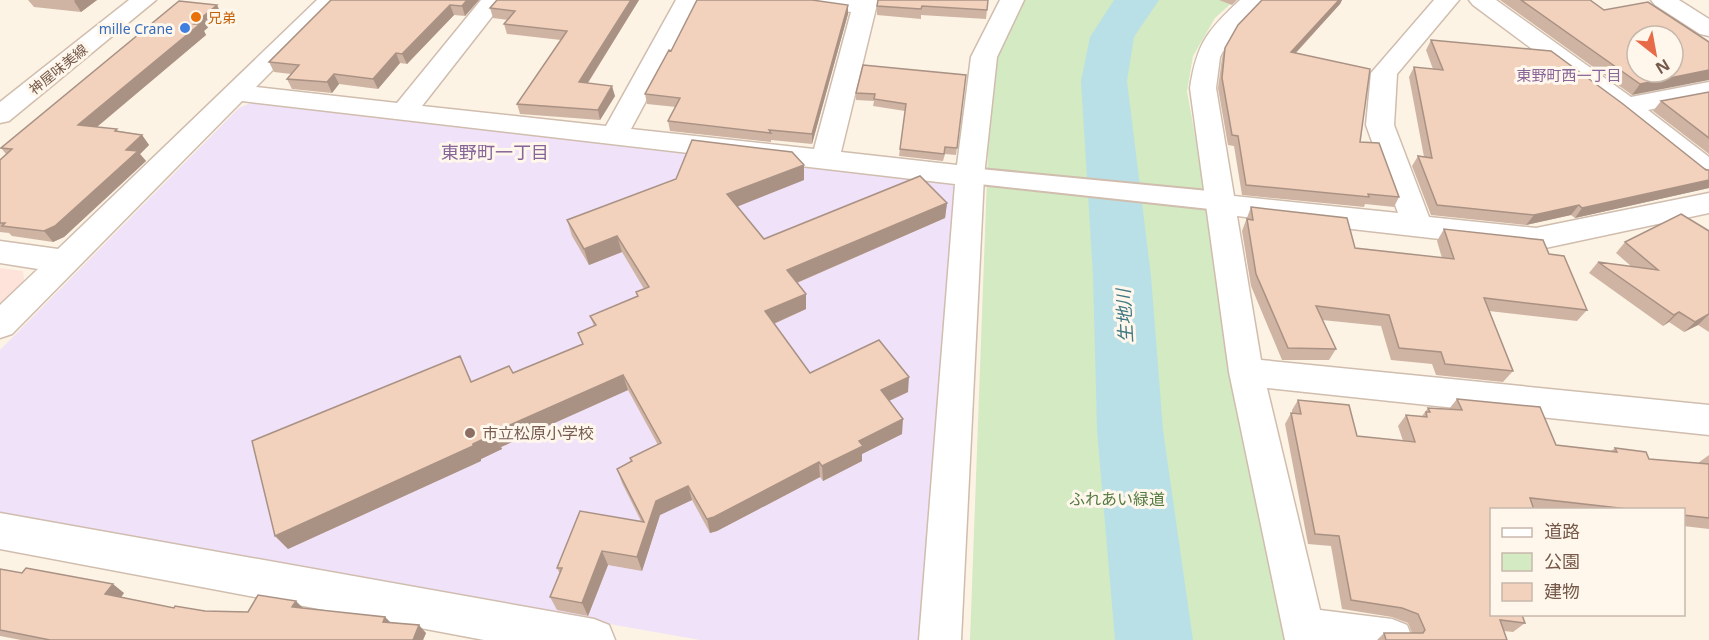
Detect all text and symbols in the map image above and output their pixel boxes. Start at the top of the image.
place label: 兄弟 [208,8,236,27]
marker: 兄弟 [189,10,203,24]
place label: mille Crane [99,19,173,38]
marker: mille Crane [178,21,192,35]
north arrow [1625,24,1685,84]
street label: 神屋味美線 [25,40,91,98]
text: N [1651,54,1674,80]
district label: 東野町西一丁目 [1516,65,1622,85]
district label: 東野町一丁目 [441,140,549,164]
water label: 生地川 [1110,286,1137,344]
place label: 市立松原小学校 [482,422,594,444]
marker: 市立松原小学校 [463,426,477,440]
park label: ふれあい緑道 [1069,488,1165,510]
legend [1490,508,1685,616]
text: 道路 [1544,519,1580,543]
text: 公園 [1544,549,1580,573]
text: 建物 [1544,579,1580,603]

